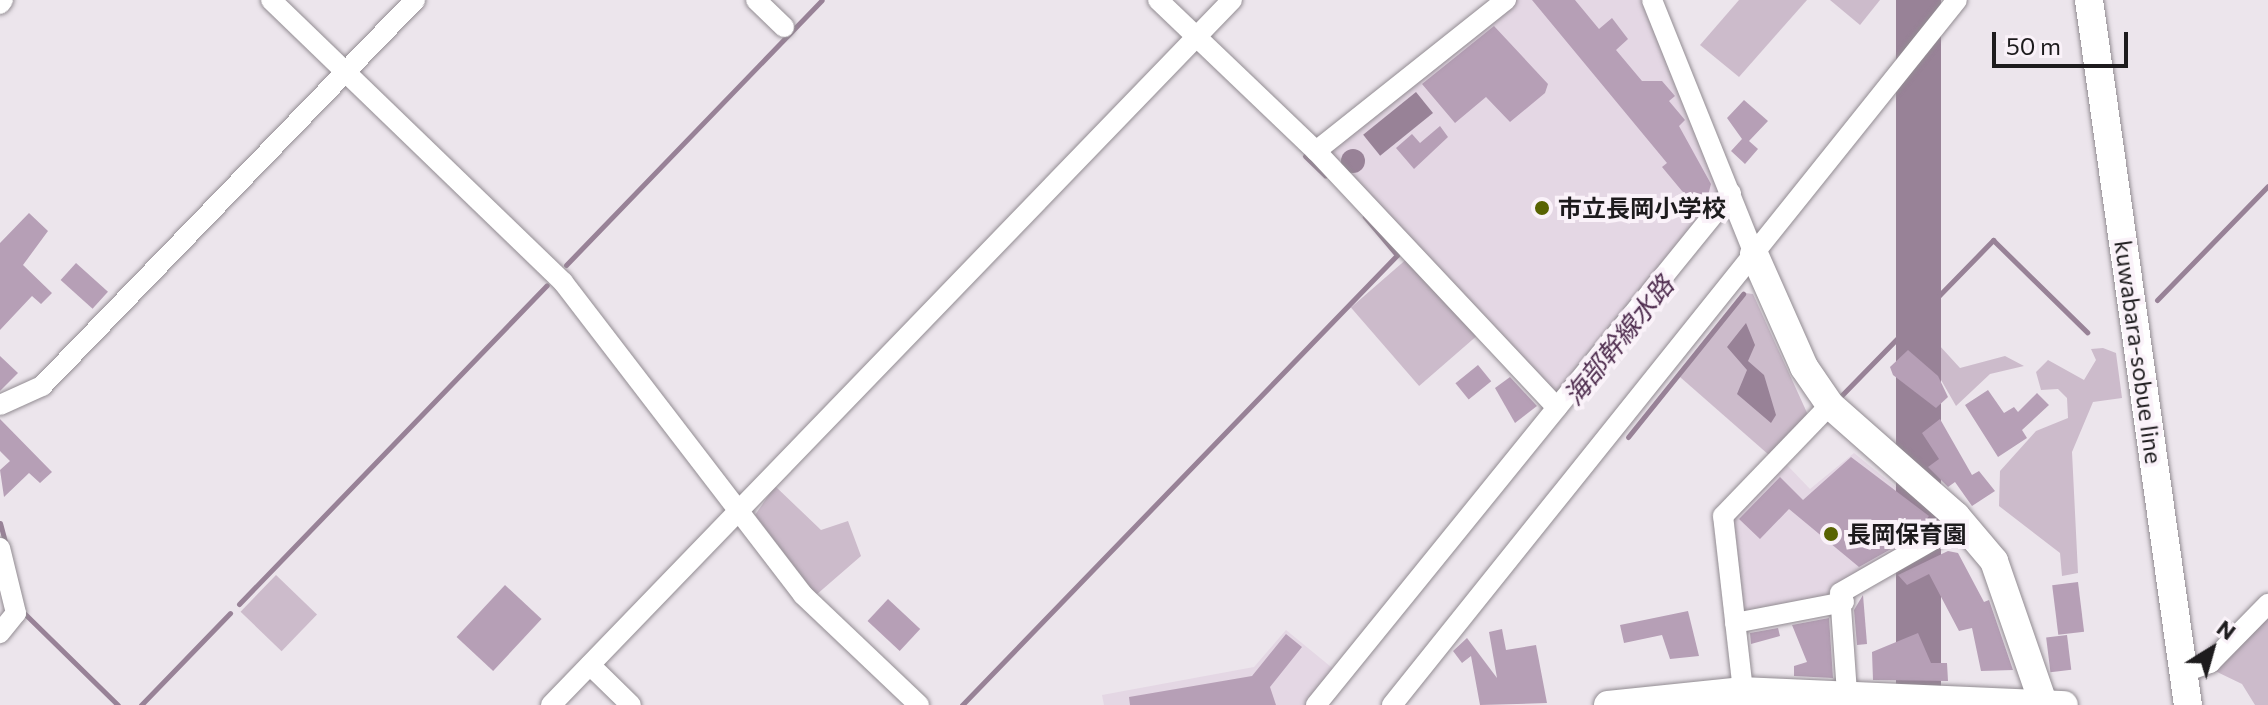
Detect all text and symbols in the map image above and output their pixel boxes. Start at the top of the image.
scale bar [1996,16,2132,66]
text: 50 m [2006,31,2061,60]
place label: 市立長岡小学校 [1558,194,1726,222]
marker: 市立長岡小学校 [1533,199,1551,217]
street label: kuwabara-sobue line [2109,238,2169,466]
water label: 海部幹線水路 [1557,270,1679,410]
place label: 長岡保育園 [1847,520,1967,548]
marker: 長岡保育園 [1822,525,1840,543]
north arrow [2172,609,2252,689]
text: N [2212,614,2241,645]

